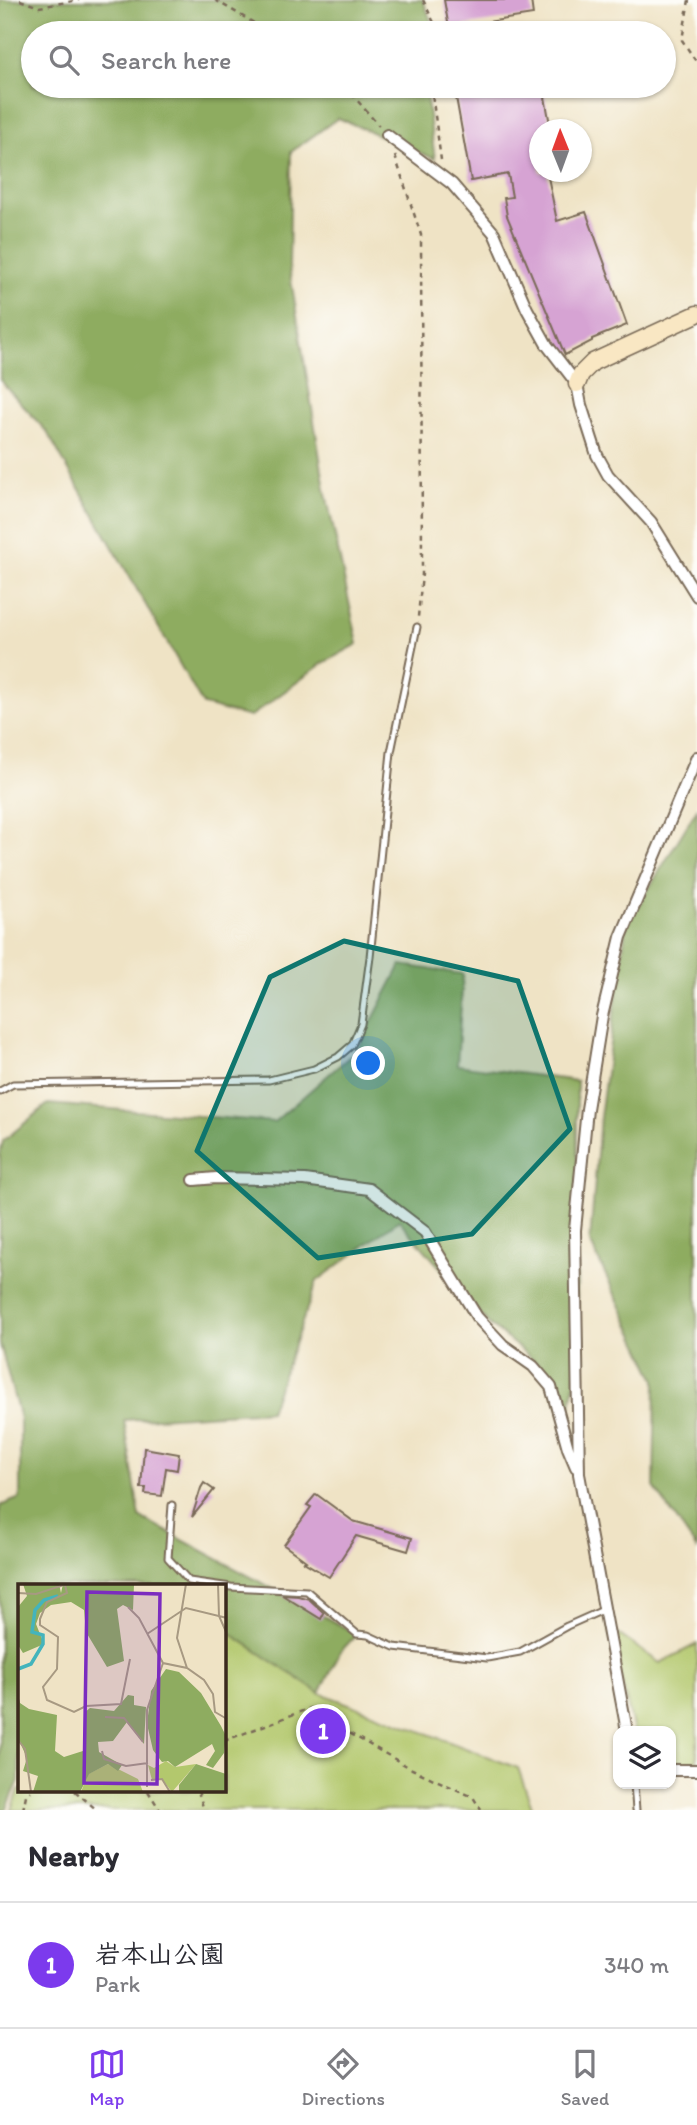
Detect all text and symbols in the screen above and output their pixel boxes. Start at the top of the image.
search box [21,21,676,98]
icon: search [45,41,83,79]
text: Search here [101,44,231,76]
north arrow [529,119,592,182]
your location [351,1046,385,1080]
inset map [18,1584,226,1792]
pin: 1 [300,1705,346,1757]
map controls [613,1726,676,1789]
button: layers [613,1726,676,1789]
text: Nearby [28,1837,119,1874]
text: 岩本山公園 [95,1938,225,1970]
text: 1 [46,1951,56,1979]
text: 340 m [604,1951,669,1979]
text: Park [95,1970,140,1998]
tab: Map [88,2045,126,2110]
tab: Directions [301,2045,385,2110]
tab: Saved [561,2045,609,2110]

